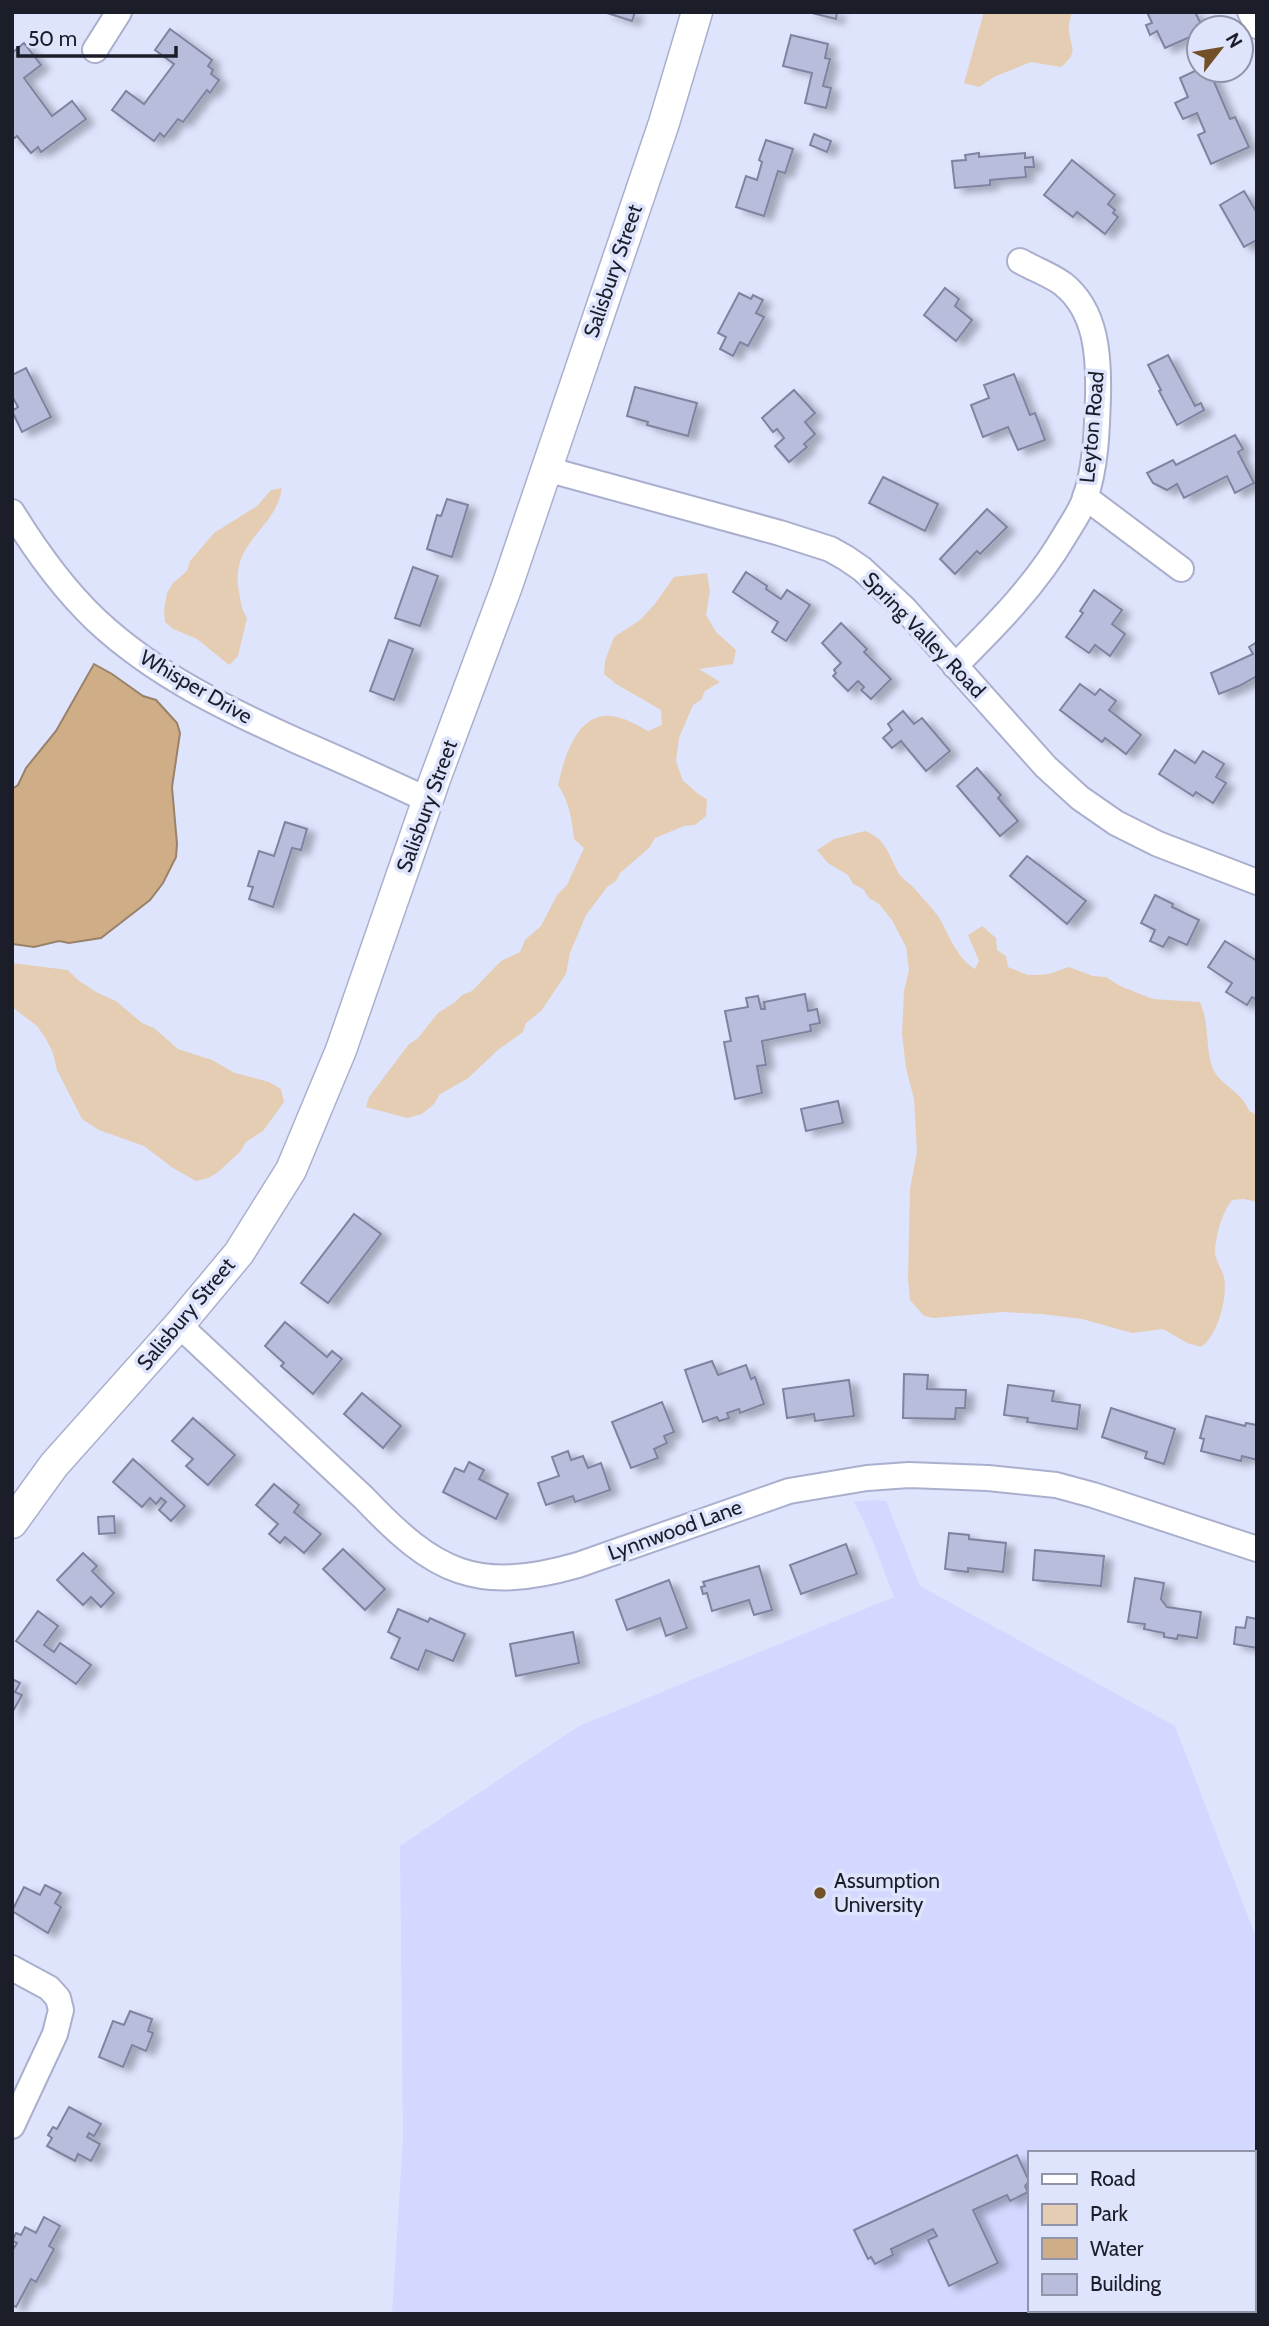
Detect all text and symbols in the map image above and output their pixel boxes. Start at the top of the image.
scale bar [18,14,175,58]
north arrow [1185,14,1255,84]
text: 50 m [28,26,77,51]
text: N [1221,29,1247,52]
street label: Salisbury Street [578,201,647,341]
street label: Leyton Road [1074,370,1109,484]
street label: Spring Valley Road [858,567,991,703]
street label: Whisper Drive [136,644,257,729]
street label: Salisbury Street [391,736,462,875]
street label: Salisbury Street [131,1252,240,1375]
street label: Lynnwood Lane [605,1494,745,1565]
place label: Assumption University [834,1868,940,1917]
marker: Assumption University [812,1885,828,1901]
legend [1028,2151,1255,2312]
text: Road [1090,2166,1136,2191]
text: Park [1090,2201,1128,2226]
text: Water [1090,2236,1144,2261]
text: Building [1090,2271,1162,2296]

